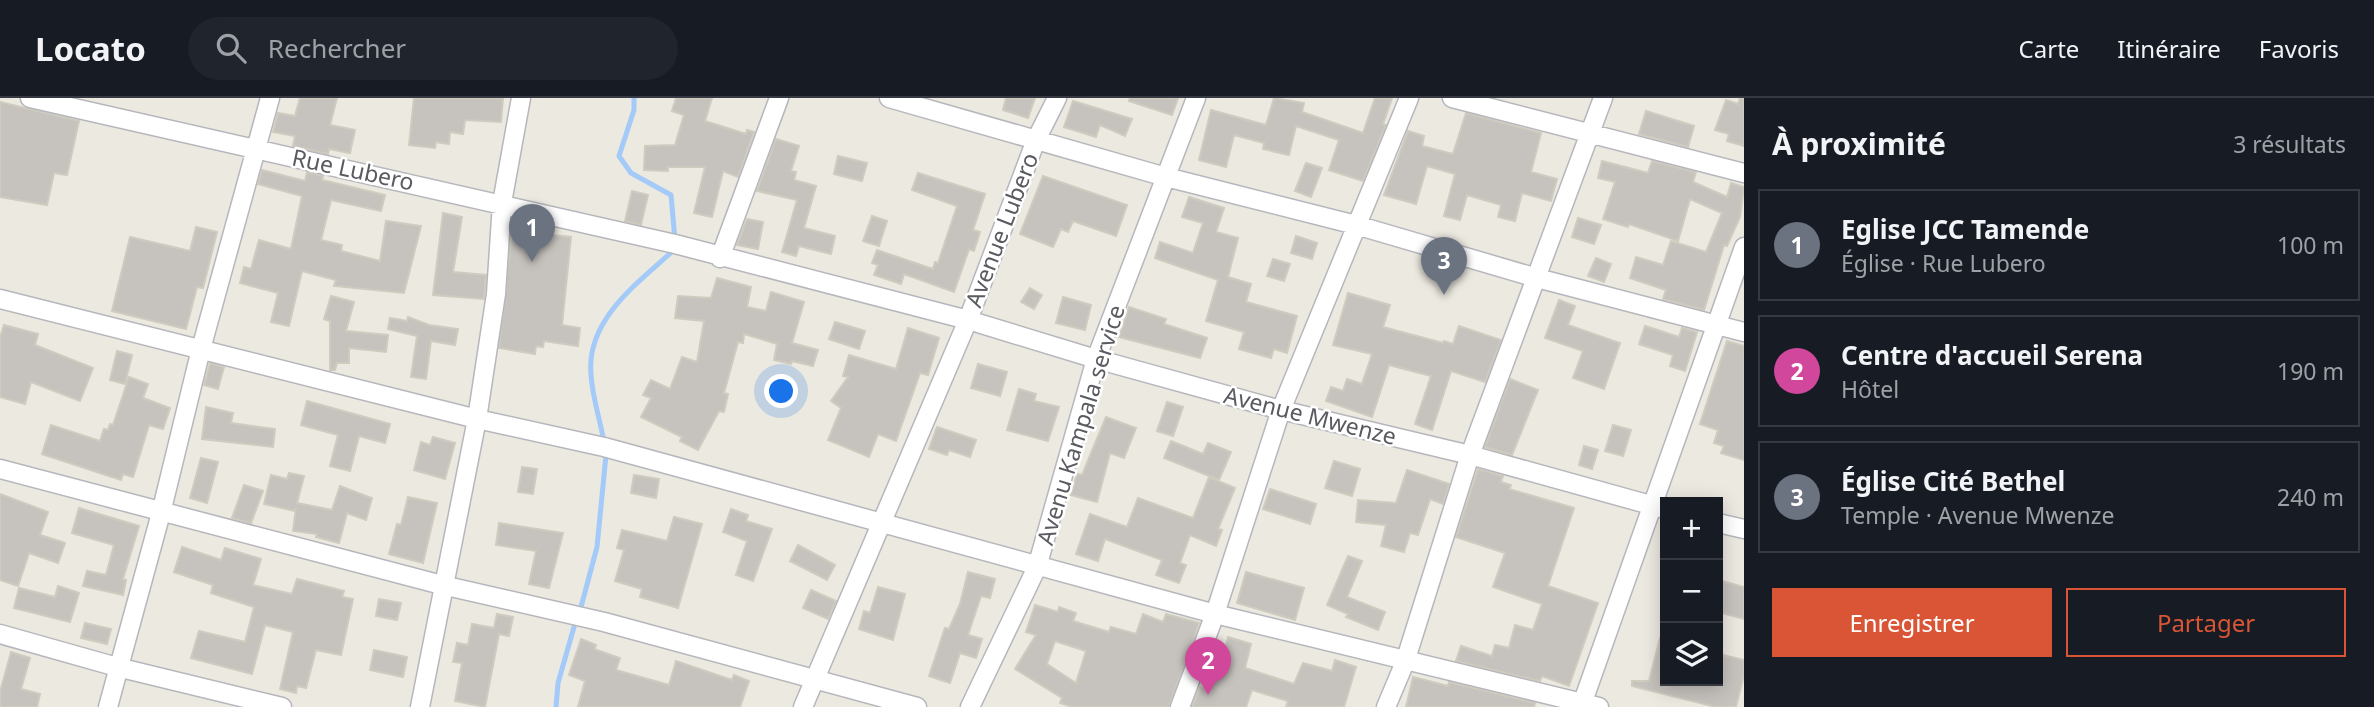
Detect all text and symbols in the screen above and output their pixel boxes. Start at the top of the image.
search box [188,17,678,80]
text: Locato [35,26,146,71]
icon: search [212,29,250,67]
text: Rechercher [268,30,406,66]
text: Carte [2019,32,2079,65]
text: Itinéraire [2117,32,2221,65]
text: Favoris [2259,32,2339,65]
text: À proximité [1772,123,1946,164]
text: 3 résultats [2233,128,2346,160]
street label: Rue Lubero [289,141,417,198]
street label: Avenue Lubero [957,148,1045,311]
pin: 1 [509,204,555,262]
text: Eglise JCC Tamende [1841,211,2089,247]
text: 1 [1790,229,1804,261]
text: 100 m [2277,229,2344,261]
pin: 3 [1421,237,1467,295]
text: Église · Rue Lubero [1841,247,2046,279]
street label: Avenu Kampala service [1028,301,1132,549]
text: Centre d'accueil Serena [1841,337,2143,373]
text: 2 [1790,355,1804,387]
text: 190 m [2277,355,2344,387]
text: Hôtel [1841,373,1899,405]
your location [764,374,798,408]
street label: Avenue Mwenze [1221,378,1400,452]
text: Église Cité Bethel [1841,463,2065,499]
text: 3 [1790,481,1804,513]
text: 240 m [2277,481,2344,513]
map controls [1660,497,1723,686]
button: + [1660,497,1723,560]
text: Temple · Avenue Mwenze [1841,499,2114,531]
button: − [1660,560,1723,623]
button: Enregistrer [1772,588,2052,657]
button: Partager [2066,588,2346,657]
button: layers [1660,623,1723,686]
pin: 2 [1185,637,1231,695]

